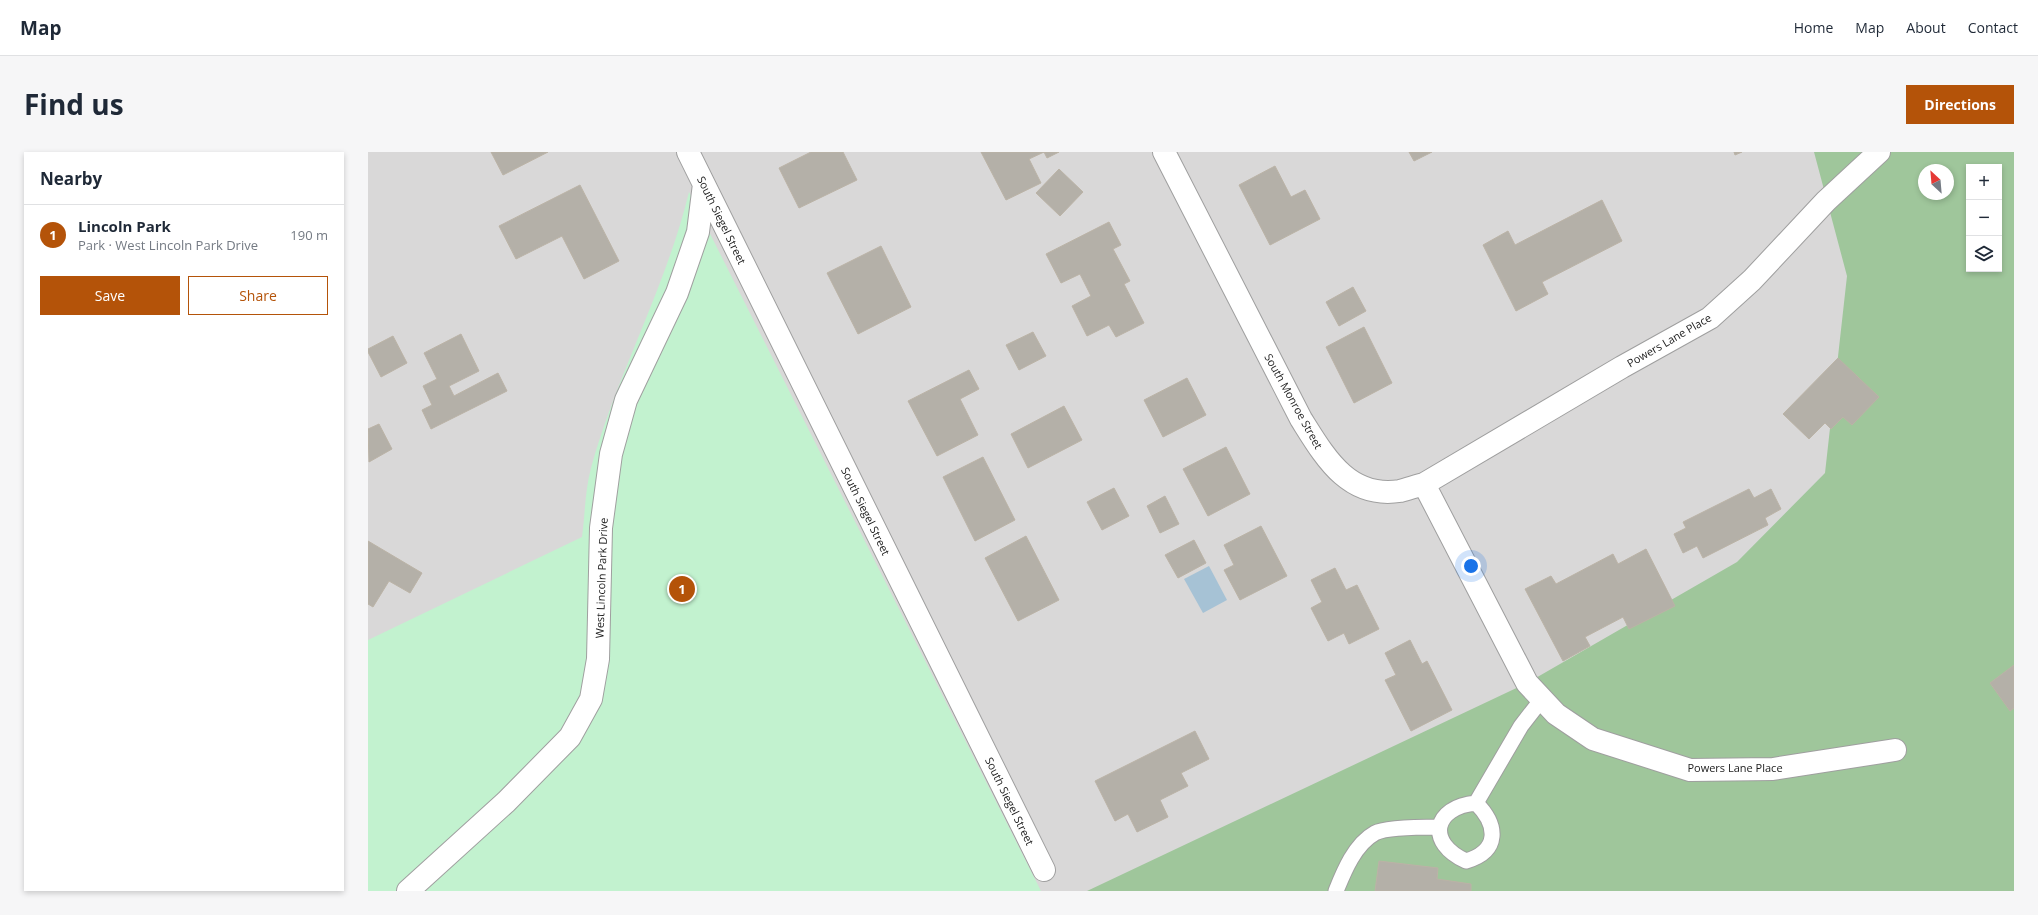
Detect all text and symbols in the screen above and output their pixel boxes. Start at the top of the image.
text: Map [20,15,61,41]
text: Home [1794,18,1833,37]
text: Map [1855,18,1884,37]
text: About [1906,18,1946,37]
text: Contact [1968,18,2018,37]
text: Find us [24,85,124,123]
button: Directions [1906,85,2014,124]
north arrow [1918,164,1954,200]
map controls [1966,164,2002,272]
button: + [1966,164,2002,200]
text: Nearby [40,167,102,190]
street label: South Siegel Street [694,173,750,267]
button: − [1966,200,2002,236]
text: Lincoln Park [78,216,171,236]
text: 1 [49,226,57,244]
text: 190 m [290,226,328,244]
text: Park · West Lincoln Park Drive [78,236,258,254]
button: layers [1966,236,2002,272]
button: Save [40,276,180,315]
button: Share [188,276,328,315]
street label: Powers Lane Place [1624,310,1714,370]
street label: South Monroe Street [1261,351,1327,452]
street label: South Siegel Street [838,464,894,558]
street label: West Lincoln Park Drive [591,517,611,639]
your location [1461,556,1481,576]
pin: 1 [669,574,695,604]
street label: South Siegel Street [982,754,1038,848]
street label: Powers Lane Place [1687,760,1783,775]

